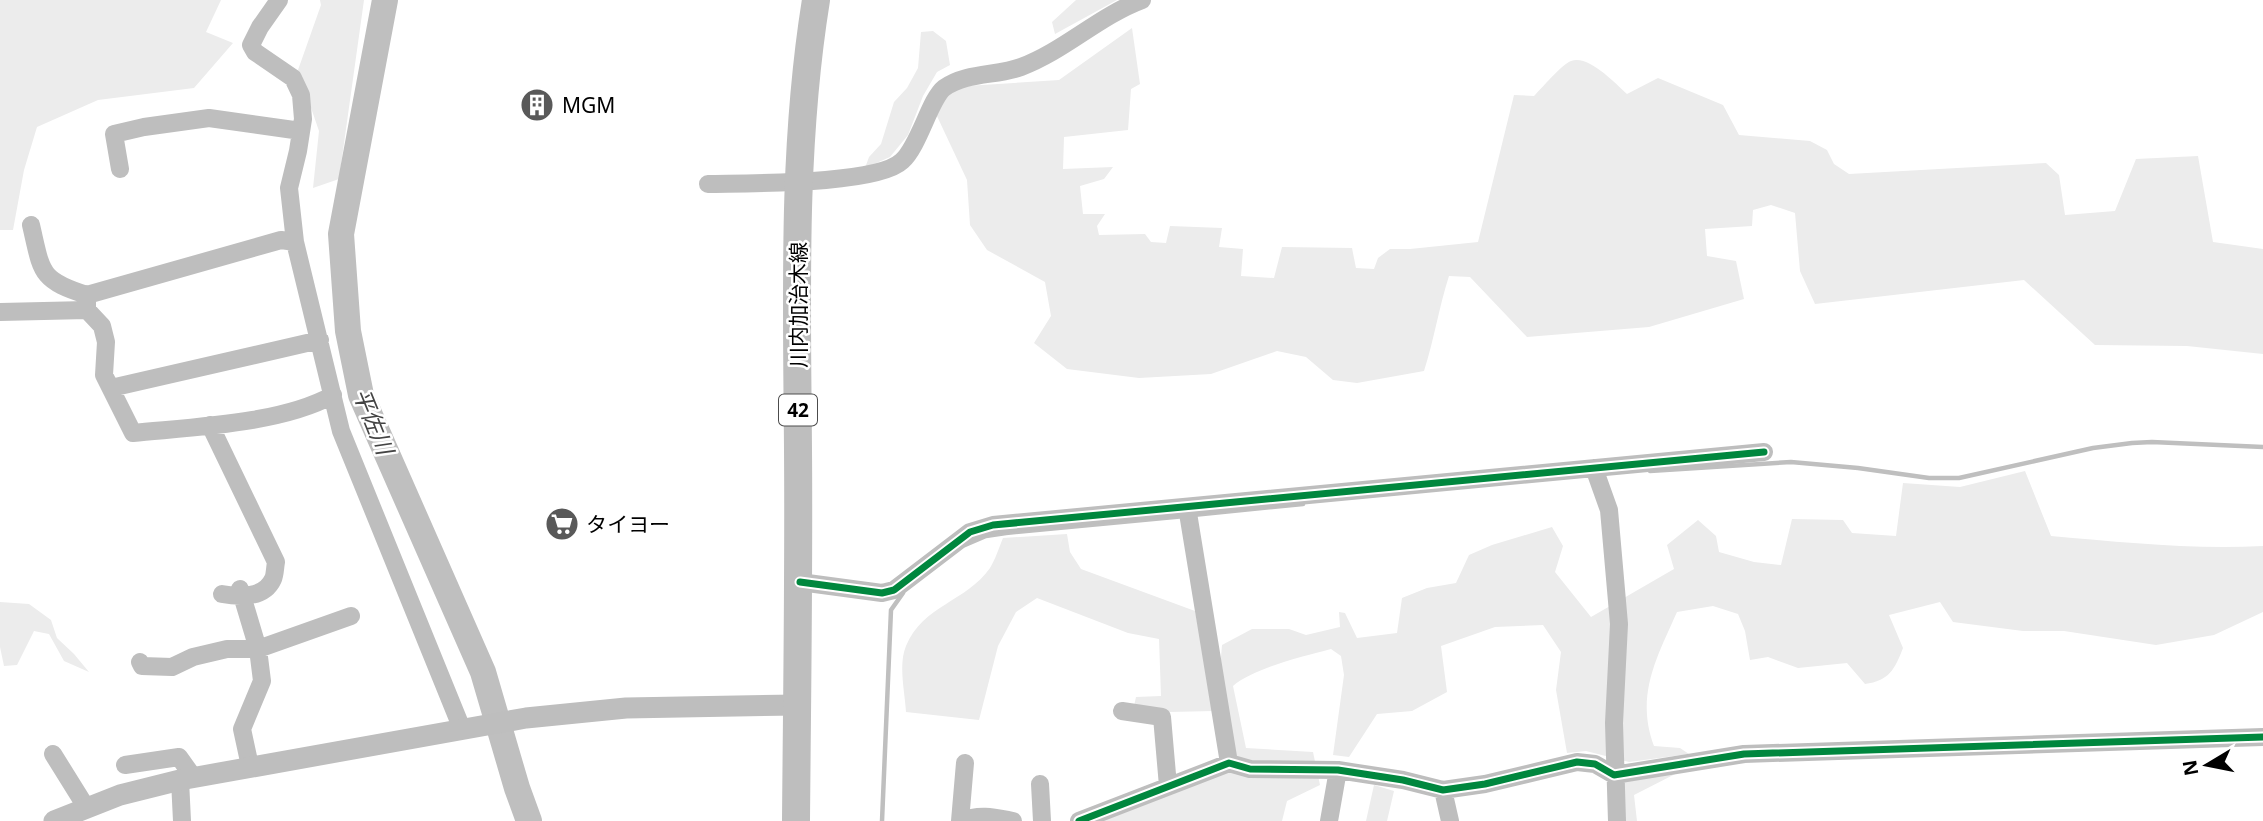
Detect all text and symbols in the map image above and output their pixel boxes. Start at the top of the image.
building icon: MGM [518,86,556,124]
place label: MGM [562,91,615,119]
street label: 川内加治木線 [784,242,812,368]
water label: 平佐川 [346,383,403,462]
road number: 42 [779,394,817,426]
supermarket icon: タイヨー [543,505,581,543]
place label: タイヨー [586,510,670,538]
north arrow [2172,730,2242,800]
text: N [2176,758,2204,778]

